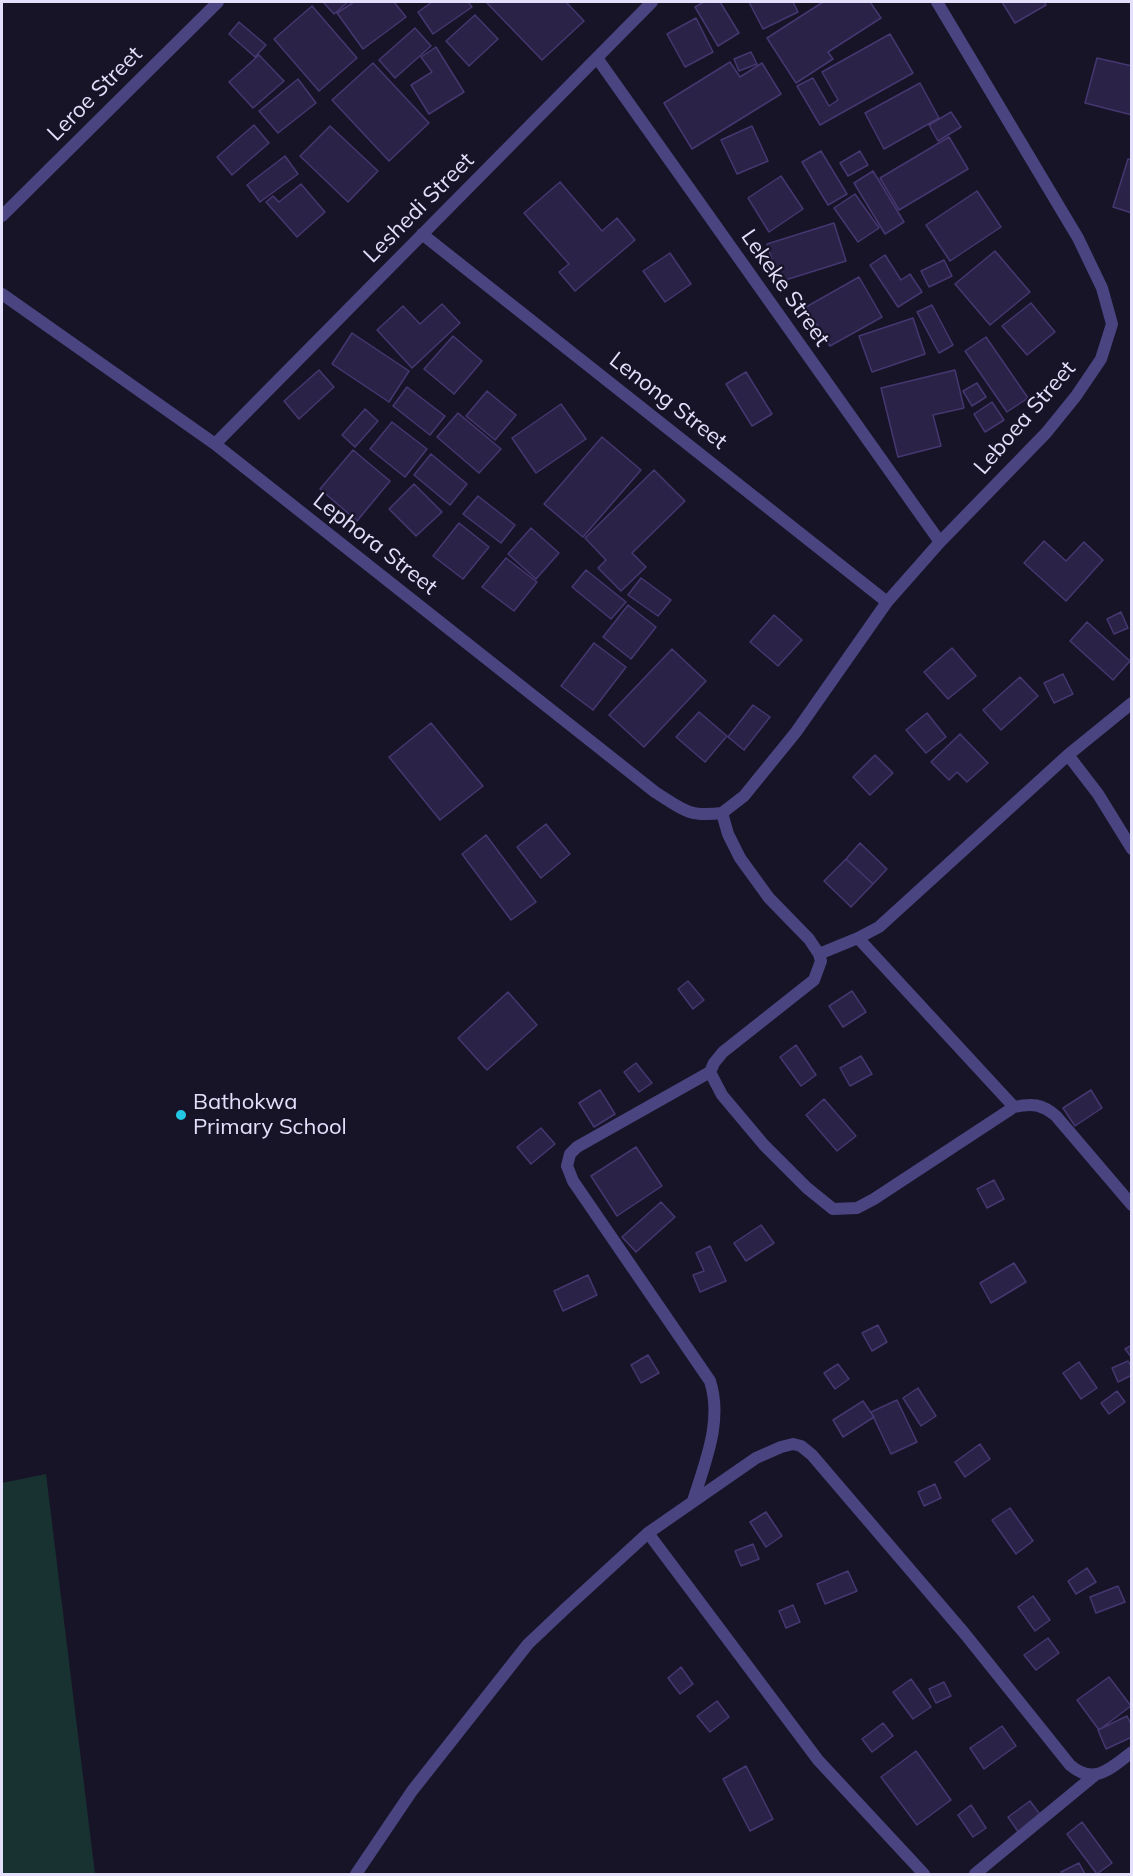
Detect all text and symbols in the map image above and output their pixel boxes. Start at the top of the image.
street label: Leroe Street [42,41,148,147]
street label: Leshedi Street [359,148,479,268]
street label: Lekeke Street [735,225,835,351]
street label: Lenong Street [604,347,732,455]
street label: Leboea Street [969,356,1081,480]
street label: Lephora Street [308,487,442,601]
place label: Bathokwa Primary School [193,1089,347,1140]
marker: Bathokwa Primary School [174,1108,188,1122]

